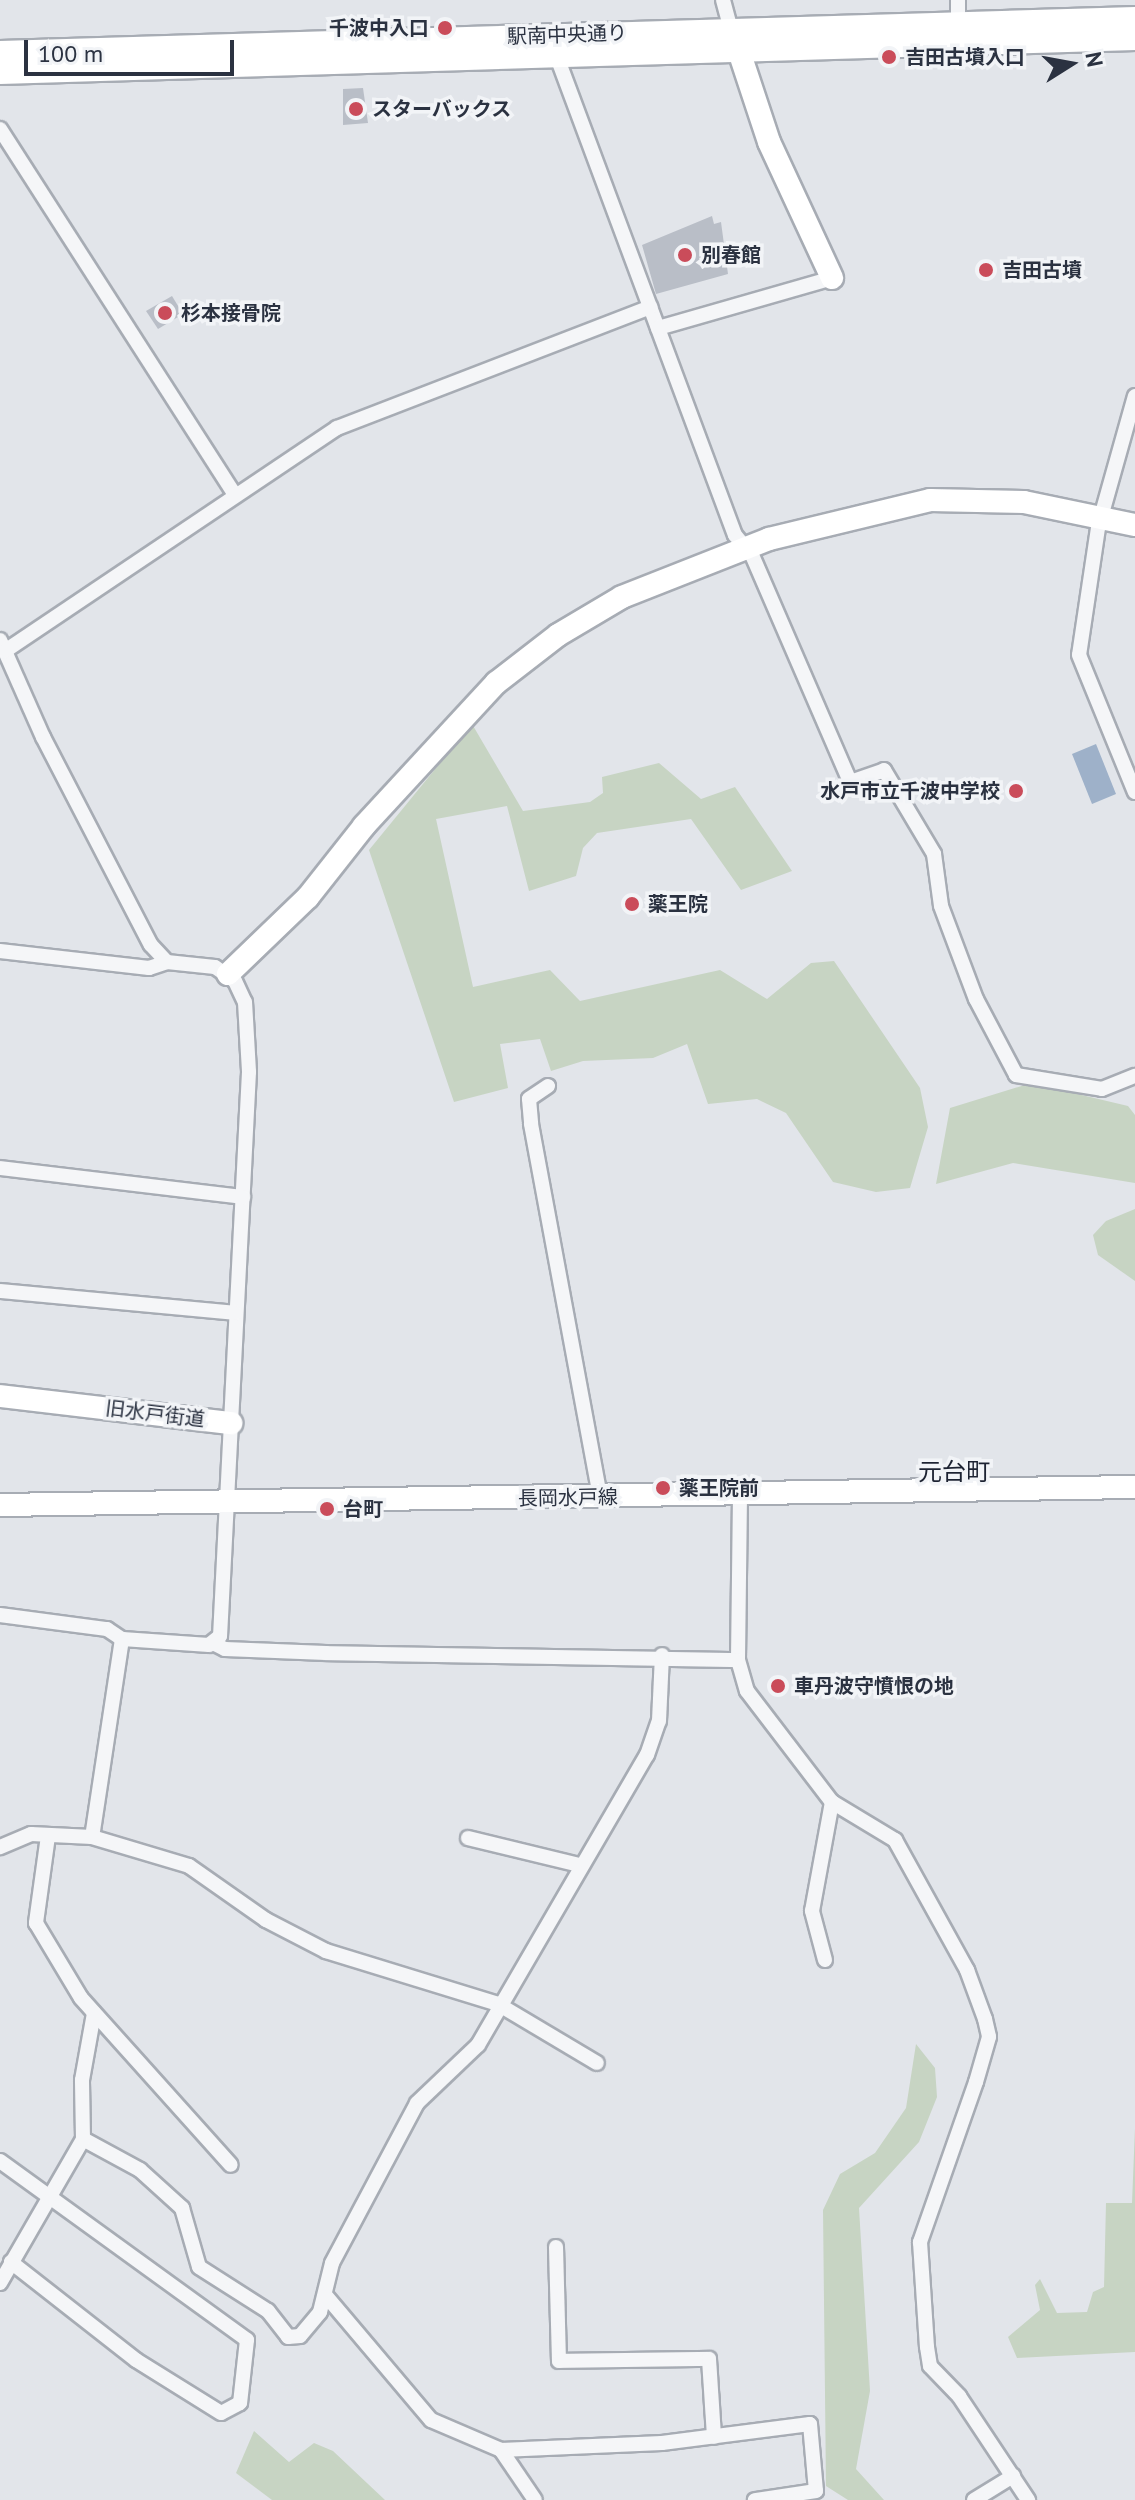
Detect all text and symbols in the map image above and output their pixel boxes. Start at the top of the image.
place label: 千波中入口 [329,16,429,40]
marker: 千波中入口 [436,19,454,37]
street label: 駅南中央通り [507,21,627,49]
scale bar [28,24,238,74]
north arrow [1031,24,1111,104]
text: 100 m [38,38,103,69]
place label: 吉田古墳入口 [905,45,1025,69]
marker: 吉田古墳入口 [880,48,898,66]
text: N [1079,50,1110,69]
place label: スターバックス [372,97,512,121]
marker: スターバックス [347,100,365,118]
place label: 別春館 [701,243,761,267]
marker: 別春館 [676,246,694,264]
place label: 吉田古墳 [1002,258,1082,282]
marker: 吉田古墳 [977,261,995,279]
place label: 杉本接骨院 [181,301,281,325]
marker: 杉本接骨院 [156,304,174,322]
place label: 水戸市立千波中学校 [820,779,1000,803]
marker: 水戸市立千波中学校 [1007,782,1025,800]
place label: 薬王院 [648,892,708,916]
marker: 薬王院 [623,895,641,913]
street label: 旧水戸街道 [104,1396,206,1432]
district label: 元台町 [918,1458,990,1486]
place label: 薬王院前 [679,1476,759,1500]
marker: 薬王院前 [654,1479,672,1497]
street label: 長岡水戸線 [518,1485,618,1511]
place label: 台町 [343,1497,383,1521]
marker: 台町 [318,1500,336,1518]
place label: 車丹波守憤恨の地 [794,1674,954,1698]
marker: 車丹波守憤恨の地 [769,1677,787,1695]

